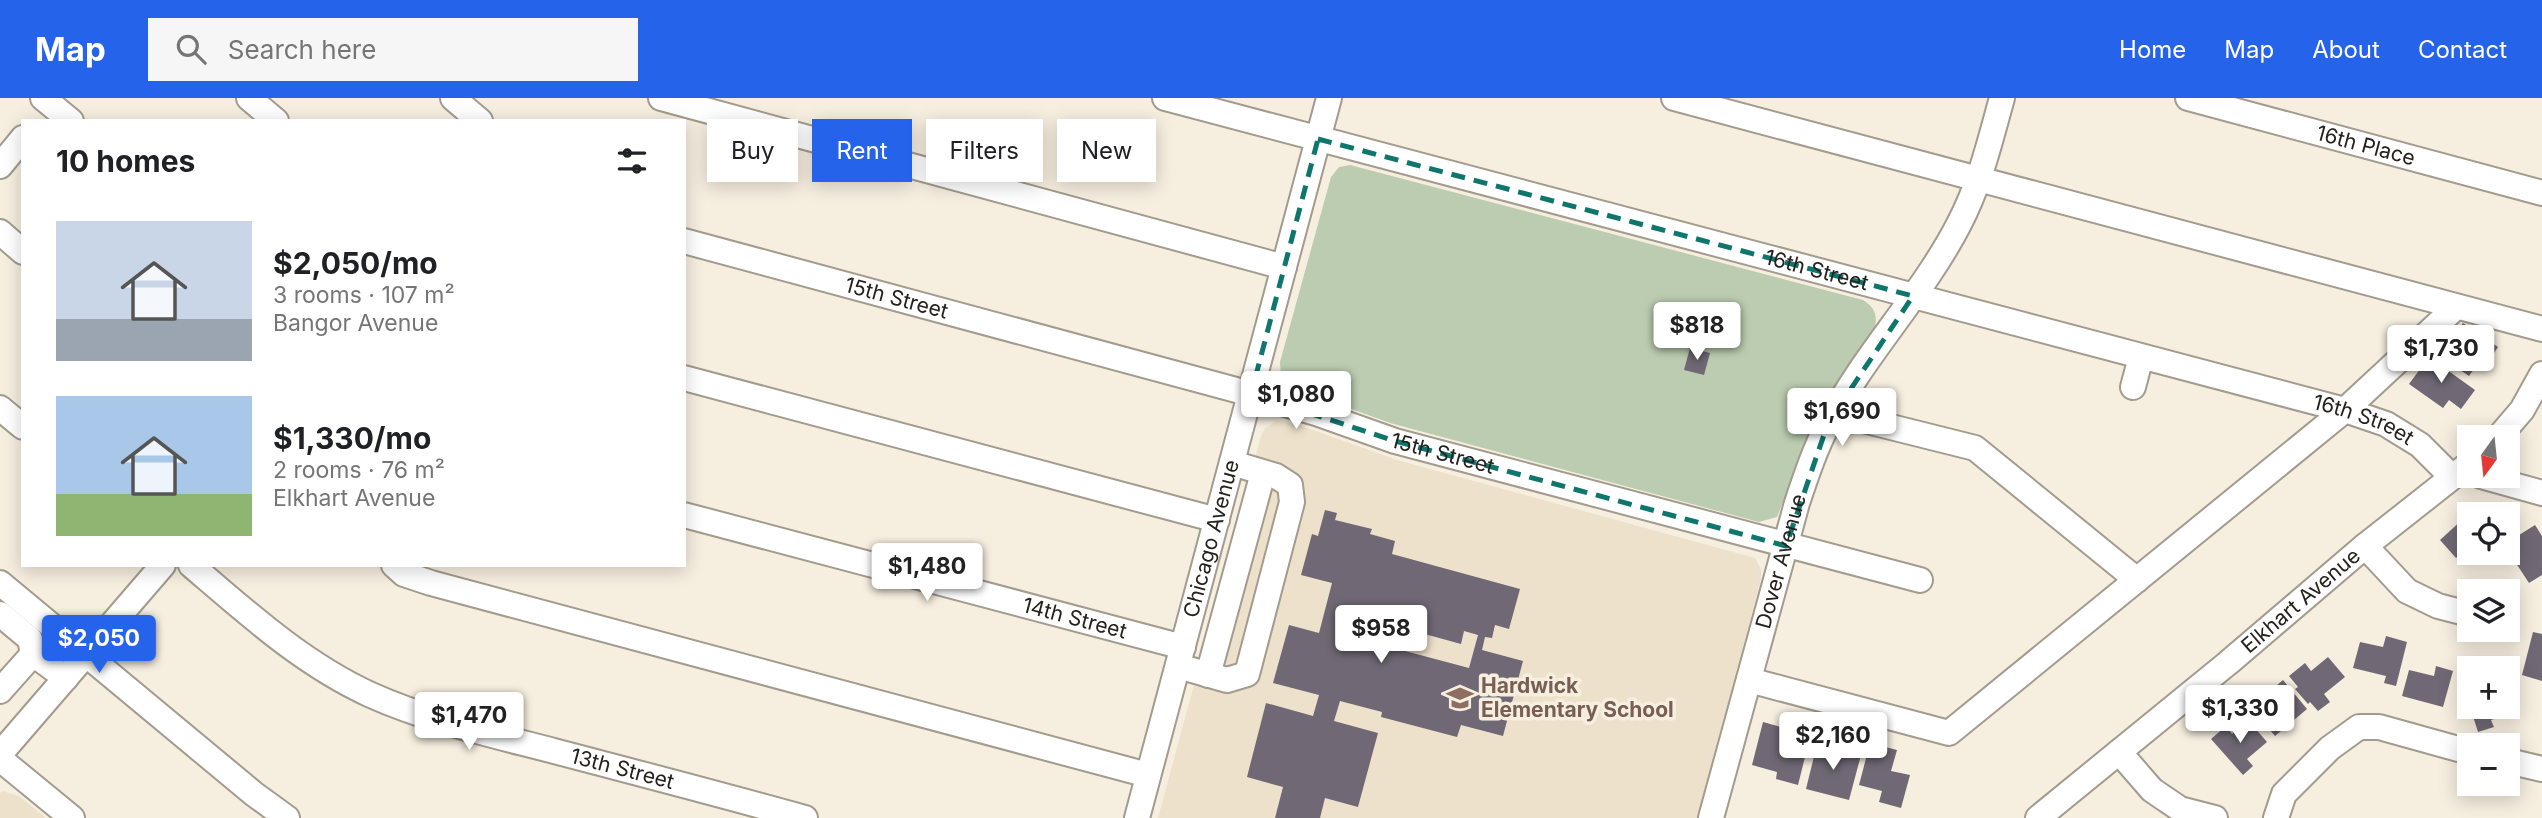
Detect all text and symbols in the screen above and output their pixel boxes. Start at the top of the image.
search box [148,18,638,81]
text: Map [35,29,106,69]
icon: search [172,30,210,68]
text: Search here [228,34,376,65]
text: Home [2119,35,2186,64]
text: Map [2224,35,2274,64]
text: About [2312,35,2380,64]
text: Contact [2418,35,2507,64]
chip: Buy [707,119,798,182]
chip: Rent [812,119,912,182]
chip: Filters [926,119,1043,182]
chip: New [1057,119,1156,182]
street label: 16th Place [2314,120,2418,170]
icon: filters [613,142,651,180]
text: 10 homes [56,143,195,179]
street label: 16th Street [1762,244,1871,295]
text: $2,050/mo [273,245,438,281]
icon: home [112,249,196,333]
street label: 15th Street [842,272,951,324]
text: 3 rooms · 107 m² [273,281,455,309]
pin: $818 [1656,302,1738,362]
text: Bangor Avenue [273,309,438,337]
text: $818 [1670,311,1724,339]
pin: $1,730 [2384,326,2498,385]
text: $1,730 [2403,334,2479,362]
pin: $1,080 [1239,372,1353,431]
text: $1,080 [1257,380,1335,408]
pin: $1,690 [1785,388,1899,448]
street label: 16th Street [2310,389,2419,450]
text: $1,690 [1803,397,1881,425]
text: $1,330/mo [273,420,431,456]
icon: home [112,424,196,508]
north arrow [2457,425,2520,488]
map controls [2457,425,2520,796]
street label: 15th Street [1388,427,1497,479]
text: 2 rooms · 76 m² [273,456,445,484]
street label: Chicago Avenue [1178,457,1244,620]
text: Elkhart Avenue [273,484,435,512]
street label: Dover Avenue [1750,491,1811,631]
button: locate [2457,502,2520,565]
street label: Elkhart Avenue [2236,543,2365,658]
pin: $1,480 [870,544,984,603]
text: $1,480 [888,552,966,580]
button: layers [2457,579,2520,642]
street label: 14th Street [1020,592,1130,644]
pin: $958 [1340,606,1422,665]
text: $958 [1351,614,1411,642]
pin: $2,050 [42,616,156,675]
text: $2,050 [58,624,140,652]
button: + [2457,656,2520,719]
place label: Hardwick Elementary School [1481,673,1674,722]
school or university icon: Hardwick Elementary School [1445,683,1475,713]
pin: $1,330 [2183,686,2297,745]
pin: $1,470 [412,692,526,752]
text: $1,330 [2201,694,2279,722]
text: $1,470 [431,701,507,729]
pin: $2,160 [1776,712,1890,772]
text: $2,160 [1795,721,1871,749]
button: − [2457,733,2520,796]
street label: 13th Street [568,743,677,794]

